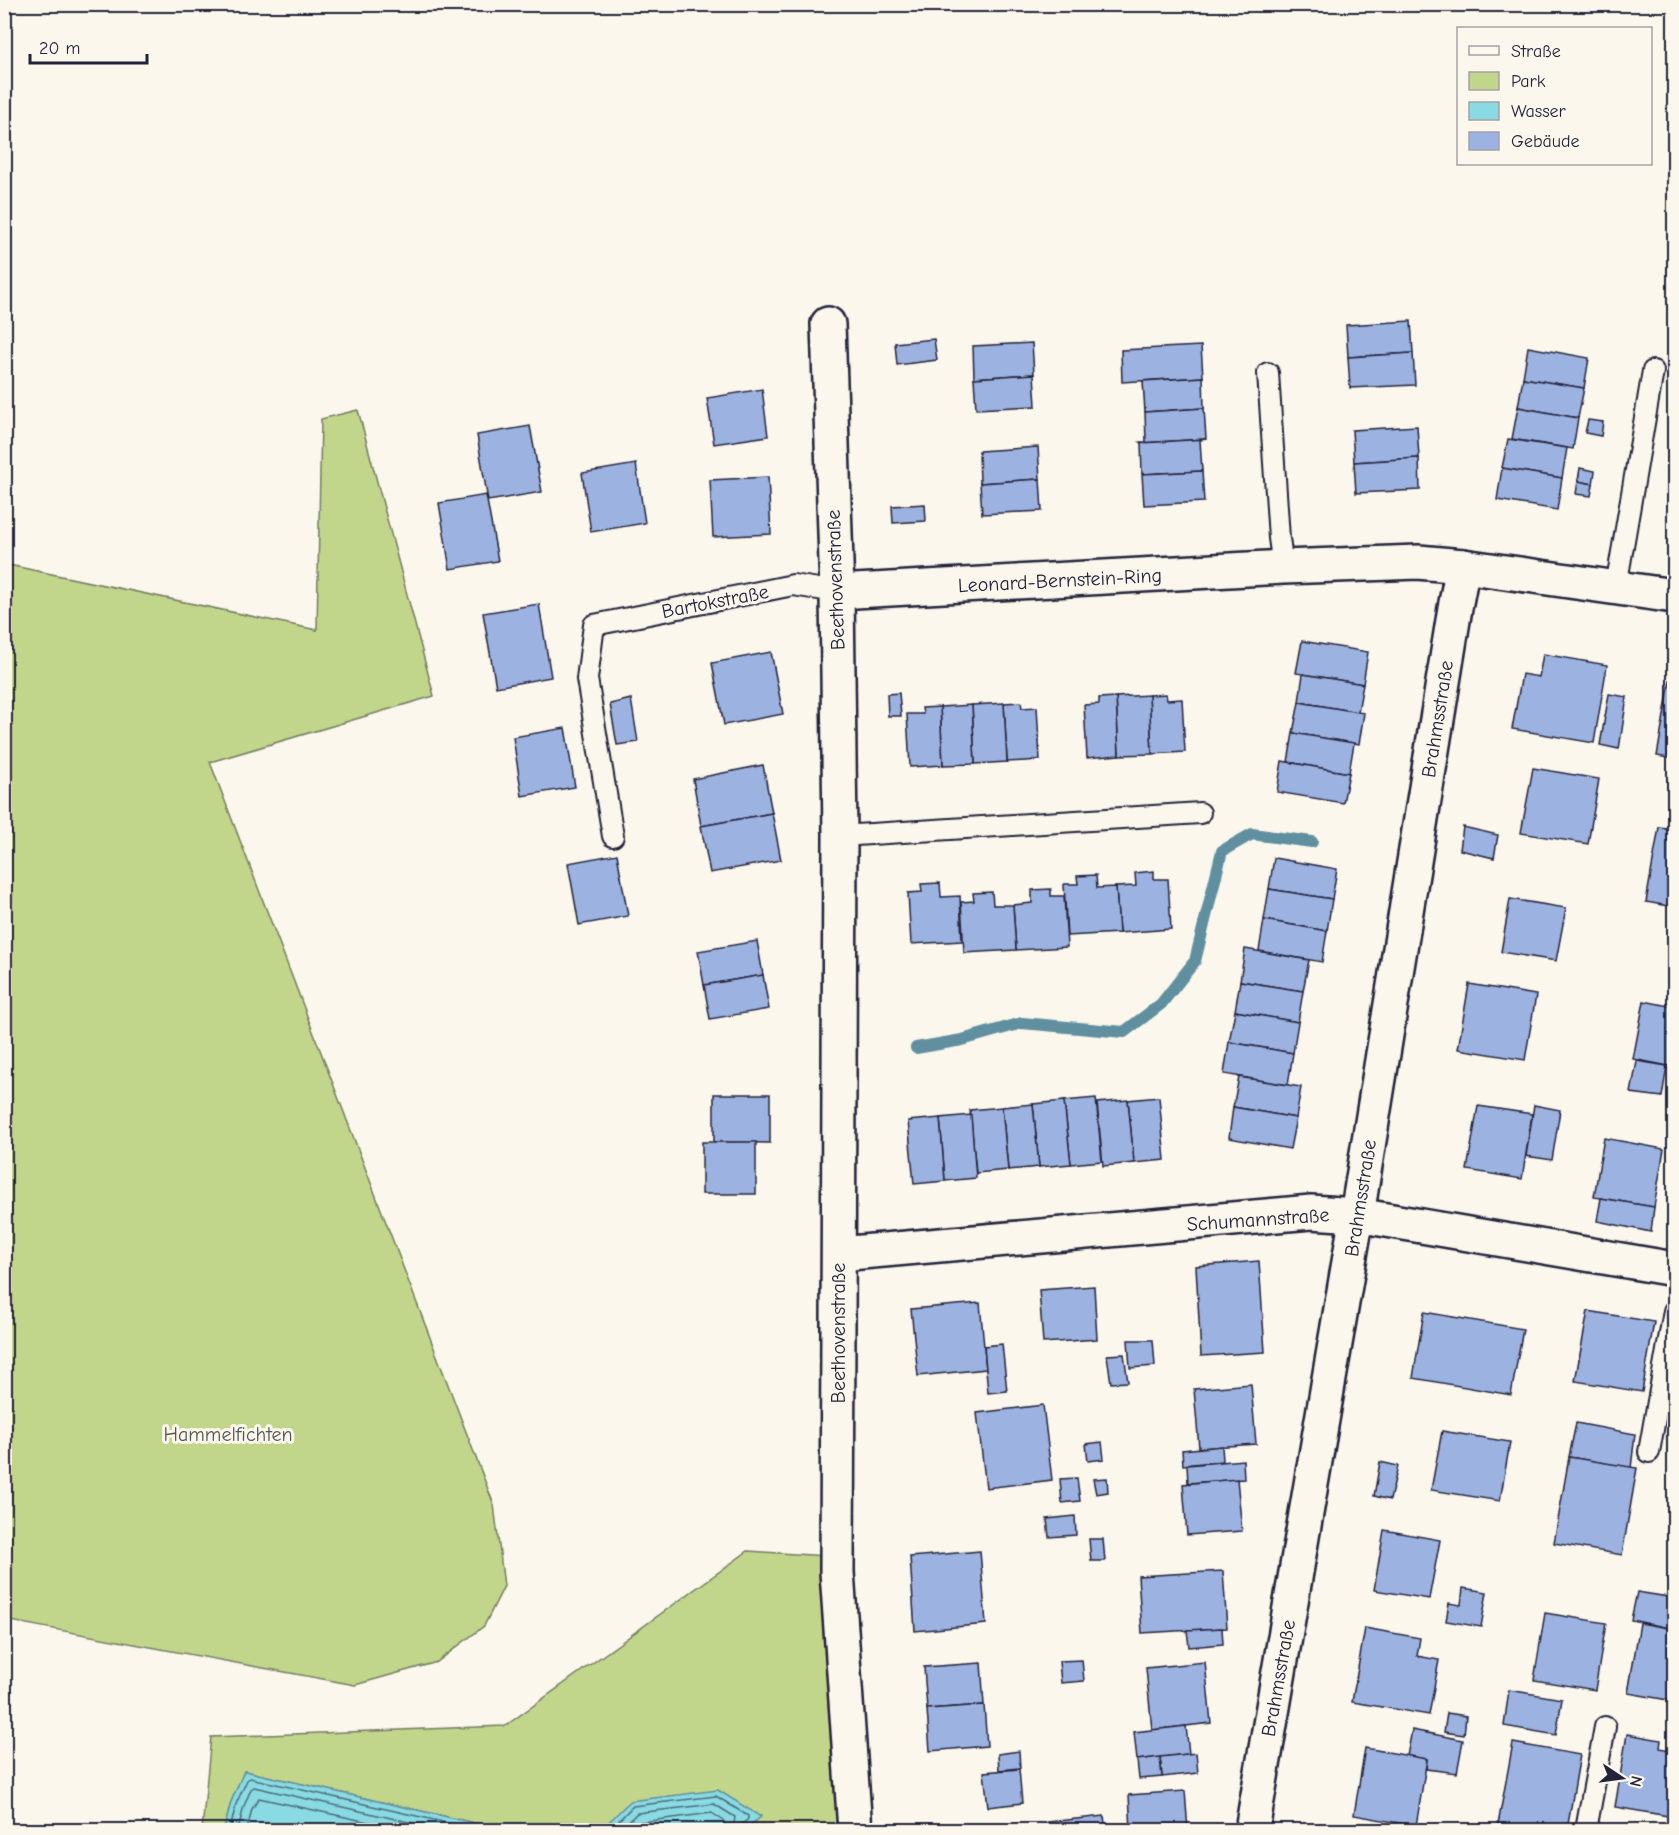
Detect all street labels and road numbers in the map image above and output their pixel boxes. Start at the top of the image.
street label: Beethovenstraße [822,509,849,651]
street label: Leonard-Bernstein-Ring [957,564,1163,597]
street label: Bartokstraße [660,580,771,623]
street label: Brahmsstraße [1417,659,1458,779]
street label: Brahmsstraße [1340,1138,1381,1258]
street label: Schumannstraße [1186,1203,1330,1236]
street label: Beethovenstraße [827,1263,850,1403]
street label: Brahmsstraße [1257,1618,1300,1738]

